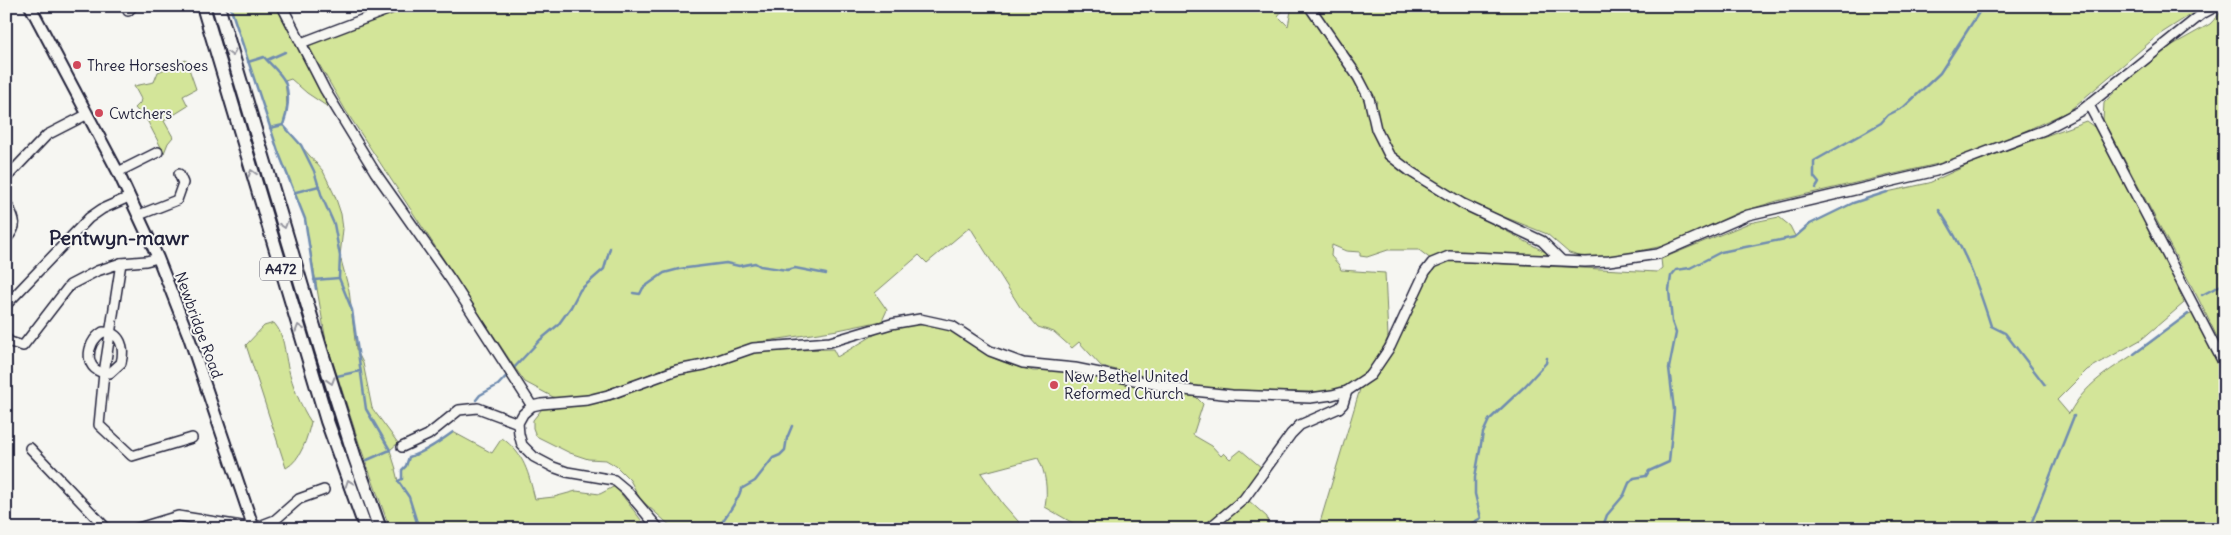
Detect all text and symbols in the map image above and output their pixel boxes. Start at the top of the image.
one-way arrow [227,48,237,56]
place label: Three Horseshoes [87,56,208,75]
marker: Three Horseshoes [71,59,83,71]
place label: Cwtchers [109,104,172,123]
marker: Cwtchers [93,107,105,119]
one-way arrow [247,169,257,178]
one-way arrow [278,221,288,229]
district label: Pentwyn-mawr [49,225,190,250]
road number: A472 [260,258,302,280]
street label: Newbridge Road [171,269,227,381]
one-way arrow [294,325,304,333]
place label: New Bethel United Reformed Church [1064,367,1188,403]
one-way arrow [325,376,335,385]
marker: New Bethel United Reformed Church [1048,379,1060,391]
one-way arrow [345,479,355,488]

